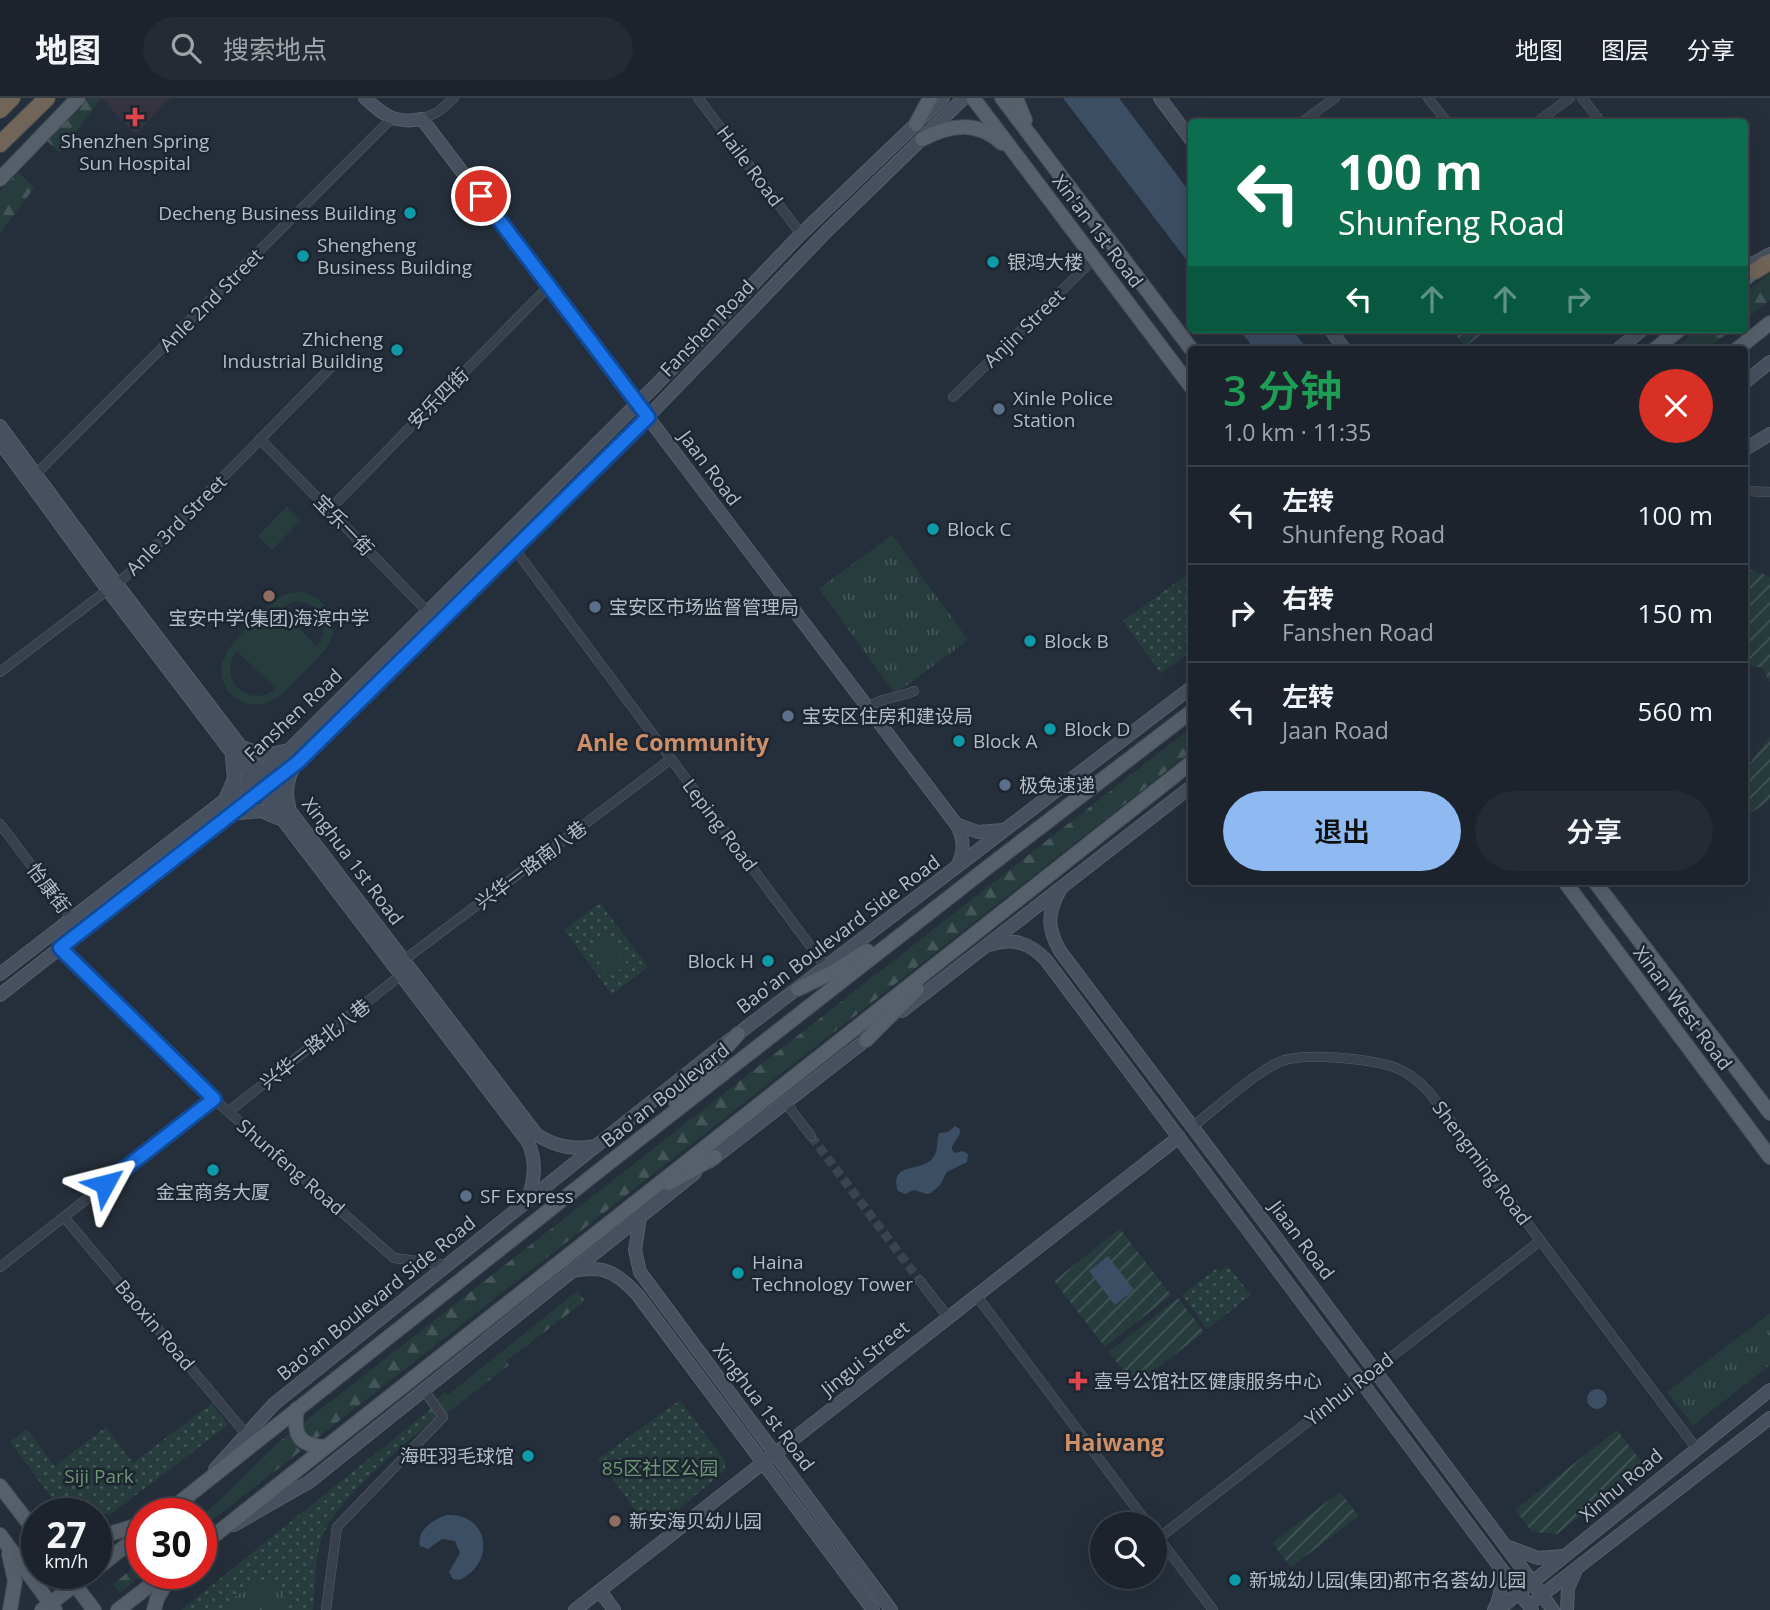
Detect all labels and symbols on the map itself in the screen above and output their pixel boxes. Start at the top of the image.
marker: Shenzhen Spring Sun Hospital [125,107,145,127]
street label: Haile Road [711,120,789,212]
place label: Shenzhen Spring Sun Hospital [61,128,209,176]
pin [451,166,511,226]
street label: Xin'an 1st Road [1047,169,1149,293]
place label: Decheng Business Building [158,200,396,226]
marker: Decheng Business Building [402,205,418,221]
place label: Shengheng Business Building [317,232,472,280]
street label: Anle 2nd Street [154,242,269,357]
marker: Shengheng Business Building [295,248,311,264]
place label: 银鸿大楼 [1007,249,1083,275]
marker: 银鸿大楼 [985,254,1001,270]
street label: Fanshen Road [654,274,760,382]
street label: Anjin Street [978,283,1070,373]
place label: Zhicheng Industrial Building [222,326,383,374]
marker: Zhicheng Industrial Building [389,342,405,358]
street label: 安乐四街 [402,362,474,434]
place label: Xinle Police Station [1013,385,1113,433]
marker: Xinle Police Station [991,401,1007,417]
street label: Jaan Road [672,423,747,511]
street label: Anle 3rd Street [120,469,232,581]
street label: 宝乐一街 [308,489,380,561]
place label: Block C [947,516,1012,542]
marker: Block C [925,521,941,537]
marker: 宝安中学(集团)海滨中学 [261,588,277,604]
place label: 宝安区市场监督管理局 [609,594,799,620]
marker: 宝安区市场监督管理局 [587,599,603,615]
place label: 宝安中学(集团)海滨中学 [168,605,370,631]
place label: Block B [1044,628,1109,654]
marker: Block B [1022,633,1038,649]
street label: Fanshen Road [238,663,348,767]
place label: 宝安区住房和建设局 [802,703,973,729]
marker: 宝安区住房和建设局 [780,708,796,724]
place label: Block D [1064,716,1130,742]
marker: Block D [1042,721,1058,737]
district label: Anle Community [577,726,770,758]
place label: Block A [973,728,1038,754]
marker: Block A [951,733,967,749]
place label: 极兔速递 [1019,772,1095,798]
street label: Leping Road [677,774,763,876]
marker: 极兔速递 [997,777,1013,793]
street label: Xinghua 1st Road [296,792,410,930]
street label: 兴华一路南八巷 [470,815,592,915]
street label: Bao'an Boulevard Side Road [731,849,945,1019]
street label: 怡康街 [21,857,77,919]
street label: Xinan West Road [1628,941,1738,1075]
place label: Block H [687,948,754,974]
marker: Block H [760,953,776,969]
street label: 兴华一路北八巷 [255,993,375,1095]
street label: Bao'an Boulevard [596,1037,734,1153]
street label: Shengming Road [1427,1096,1537,1230]
street label: Shunfeng Road [232,1113,350,1221]
position arrow [68,1147,142,1221]
marker: 金宝商务大厦 [205,1162,221,1178]
place label: 金宝商务大厦 [156,1179,270,1205]
place label: SF Express [480,1183,574,1209]
marker: SF Express [458,1188,474,1204]
street label: Jiaan Road [1262,1193,1340,1285]
street label: Bao'an Boulevard Side Road [271,1210,481,1386]
place label: Haina Technology Tower [752,1249,913,1297]
marker: Haina Technology Tower [730,1265,746,1281]
street label: Baoxin Road [109,1274,201,1376]
street label: Jingui Street [814,1314,915,1403]
street label: Xinghua 1st Road [707,1338,821,1476]
street label: Yinhui Road [1299,1346,1399,1432]
place label: 壹号公馆社区健康服务中心 [1094,1368,1322,1394]
marker: 壹号公馆社区健康服务中心 [1068,1371,1088,1391]
district label: Haiwang [1064,1426,1164,1458]
place label: 海旺羽毛球馆 [400,1443,514,1469]
street label: Xinhu Road [1574,1443,1668,1527]
marker: 海旺羽毛球馆 [520,1448,536,1464]
park label: 85区社区公园 [602,1455,718,1481]
park label: Siji Park [64,1463,134,1489]
speed limit sign: 30 [126,1498,217,1589]
place label: 新安海贝幼儿园 [629,1508,762,1534]
marker: 新安海贝幼儿园 [607,1513,623,1529]
place label: 新城幼儿园(集团)都市名荟幼儿园 [1249,1567,1526,1593]
marker: 新城幼儿园(集团)都市名荟幼儿园 [1227,1572,1243,1588]

